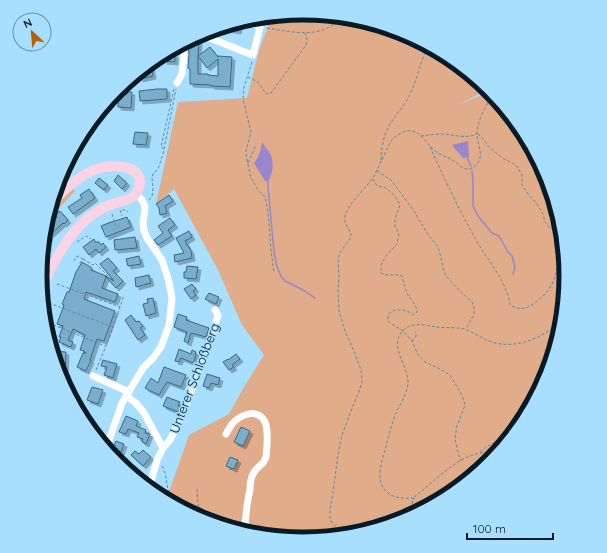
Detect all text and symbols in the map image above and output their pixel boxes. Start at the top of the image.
north arrow [12,12,52,52]
text: N [21,15,34,31]
street label: Unterer Schloßberg [166,320,222,436]
scale bar [467,515,553,541]
text: 100 m [473,521,506,536]

